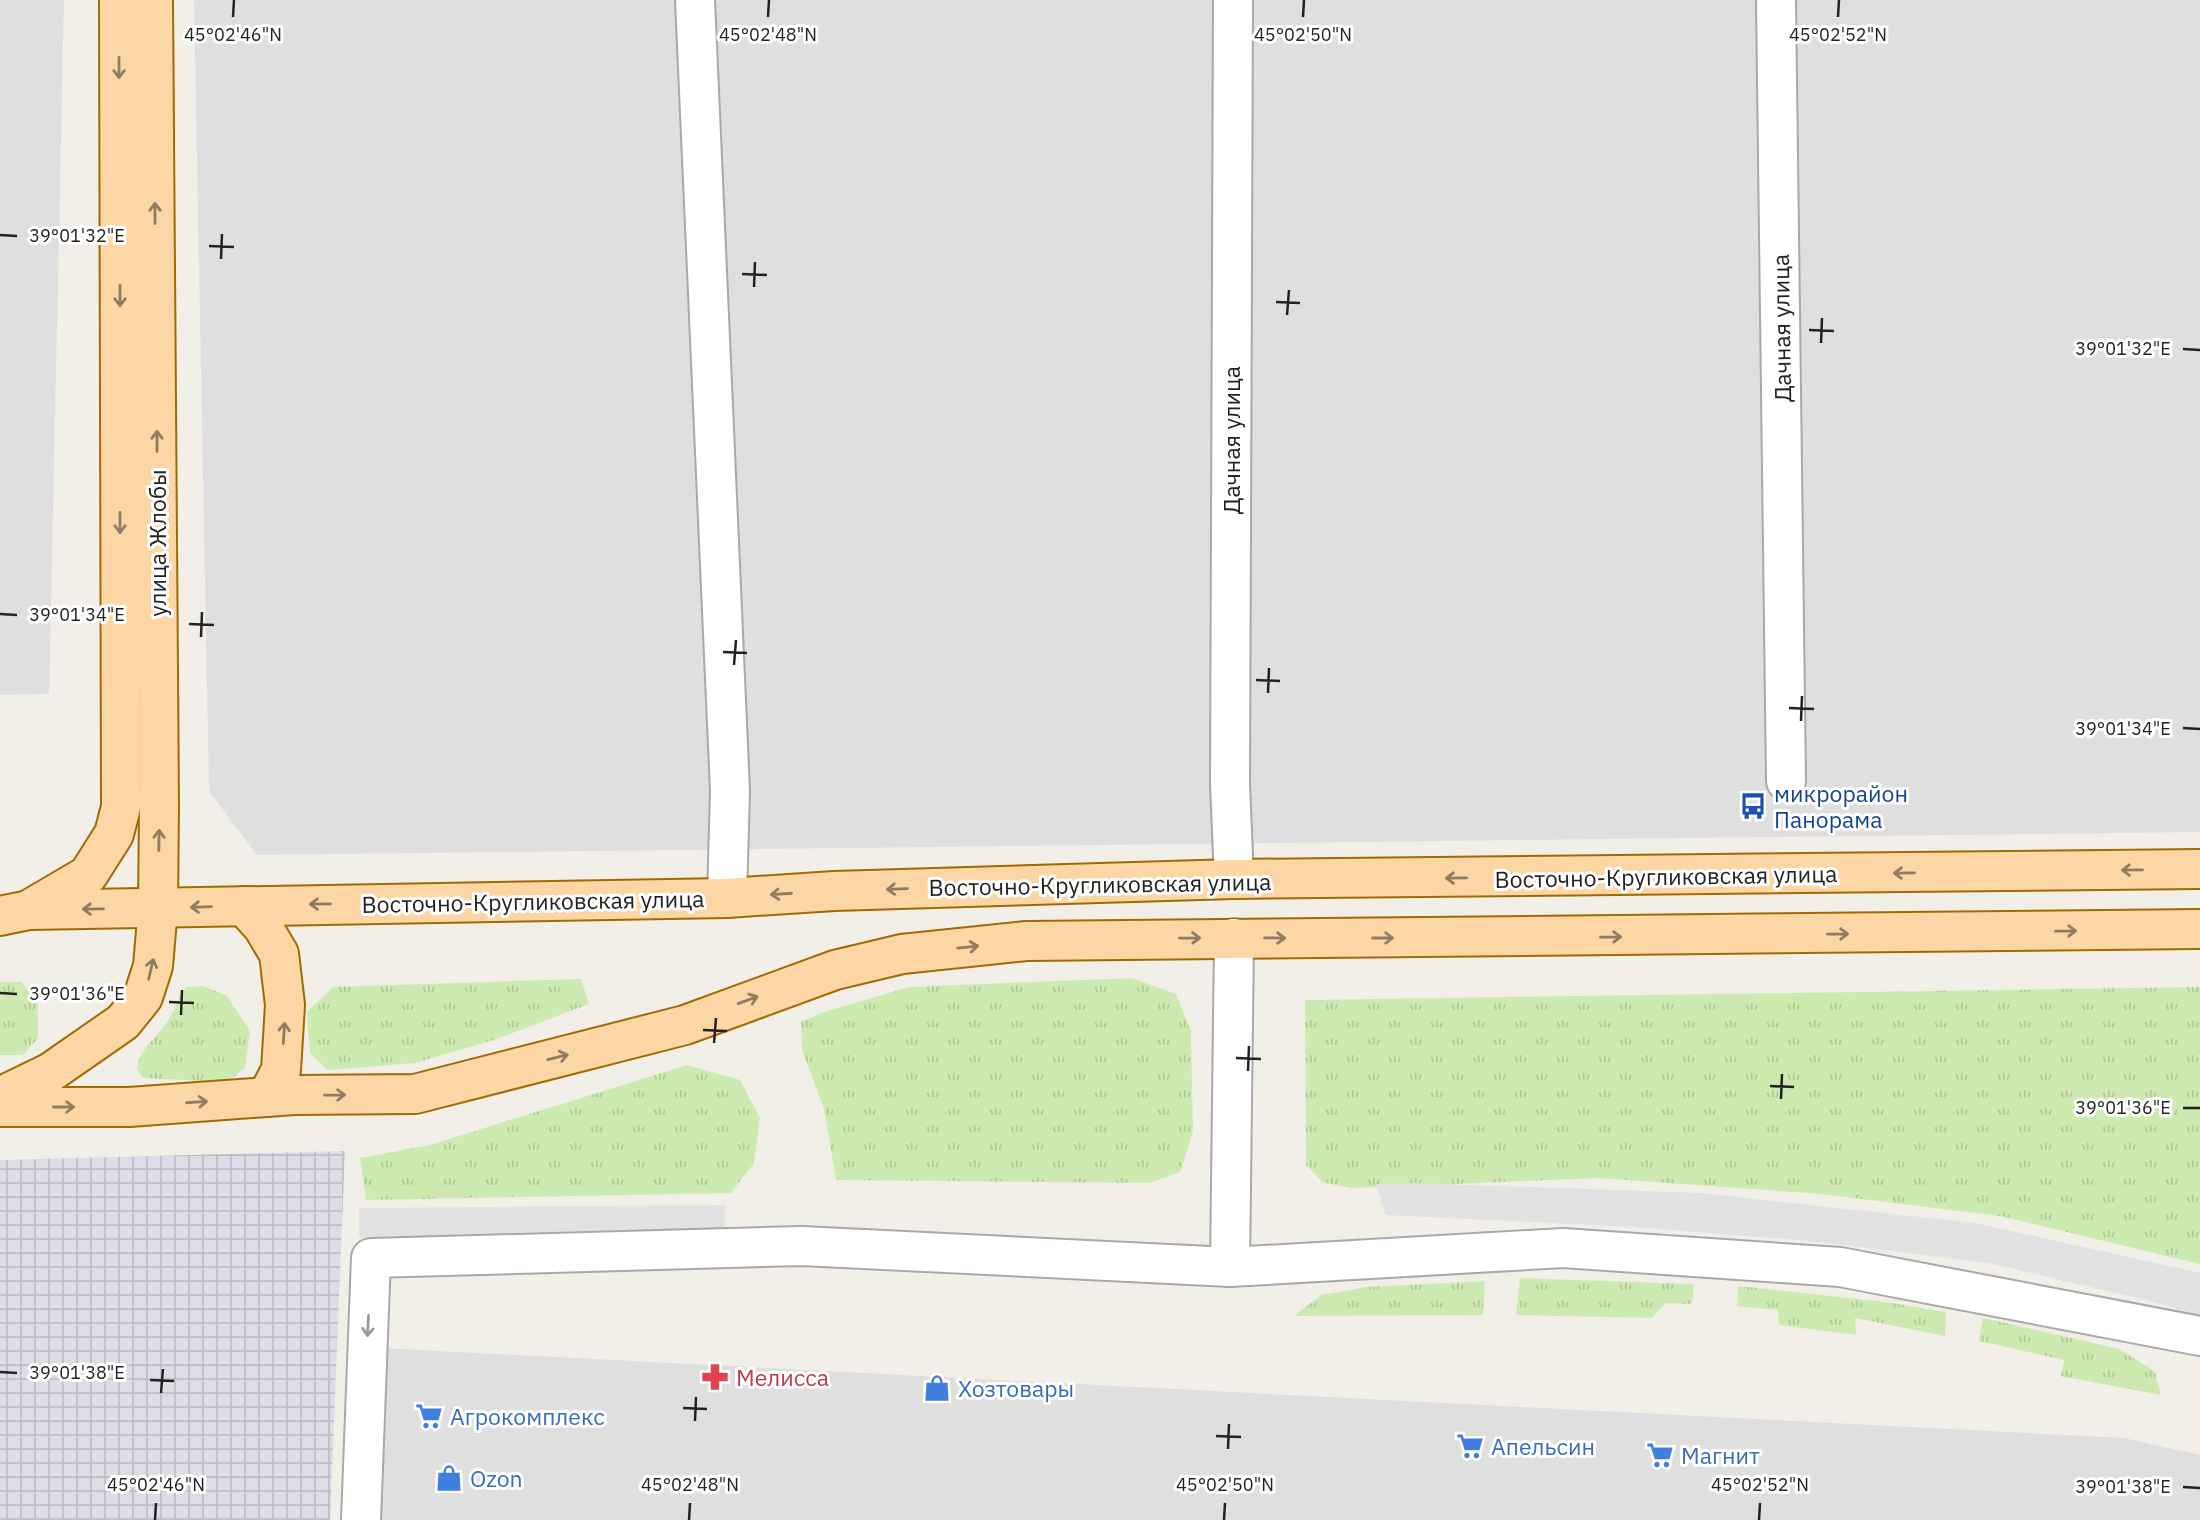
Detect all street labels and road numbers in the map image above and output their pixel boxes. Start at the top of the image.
street label: Дачная улица [1765,254,1797,402]
street label: Дачная улица [1216,366,1246,514]
street label: улица Жлобы [142,469,172,617]
street label: Восточно-Кругликовская улица [1494,858,1838,894]
street label: Восточно-Кругликовская улица [928,866,1272,902]
street label: Восточно-Кругликовская улица [361,883,705,919]

